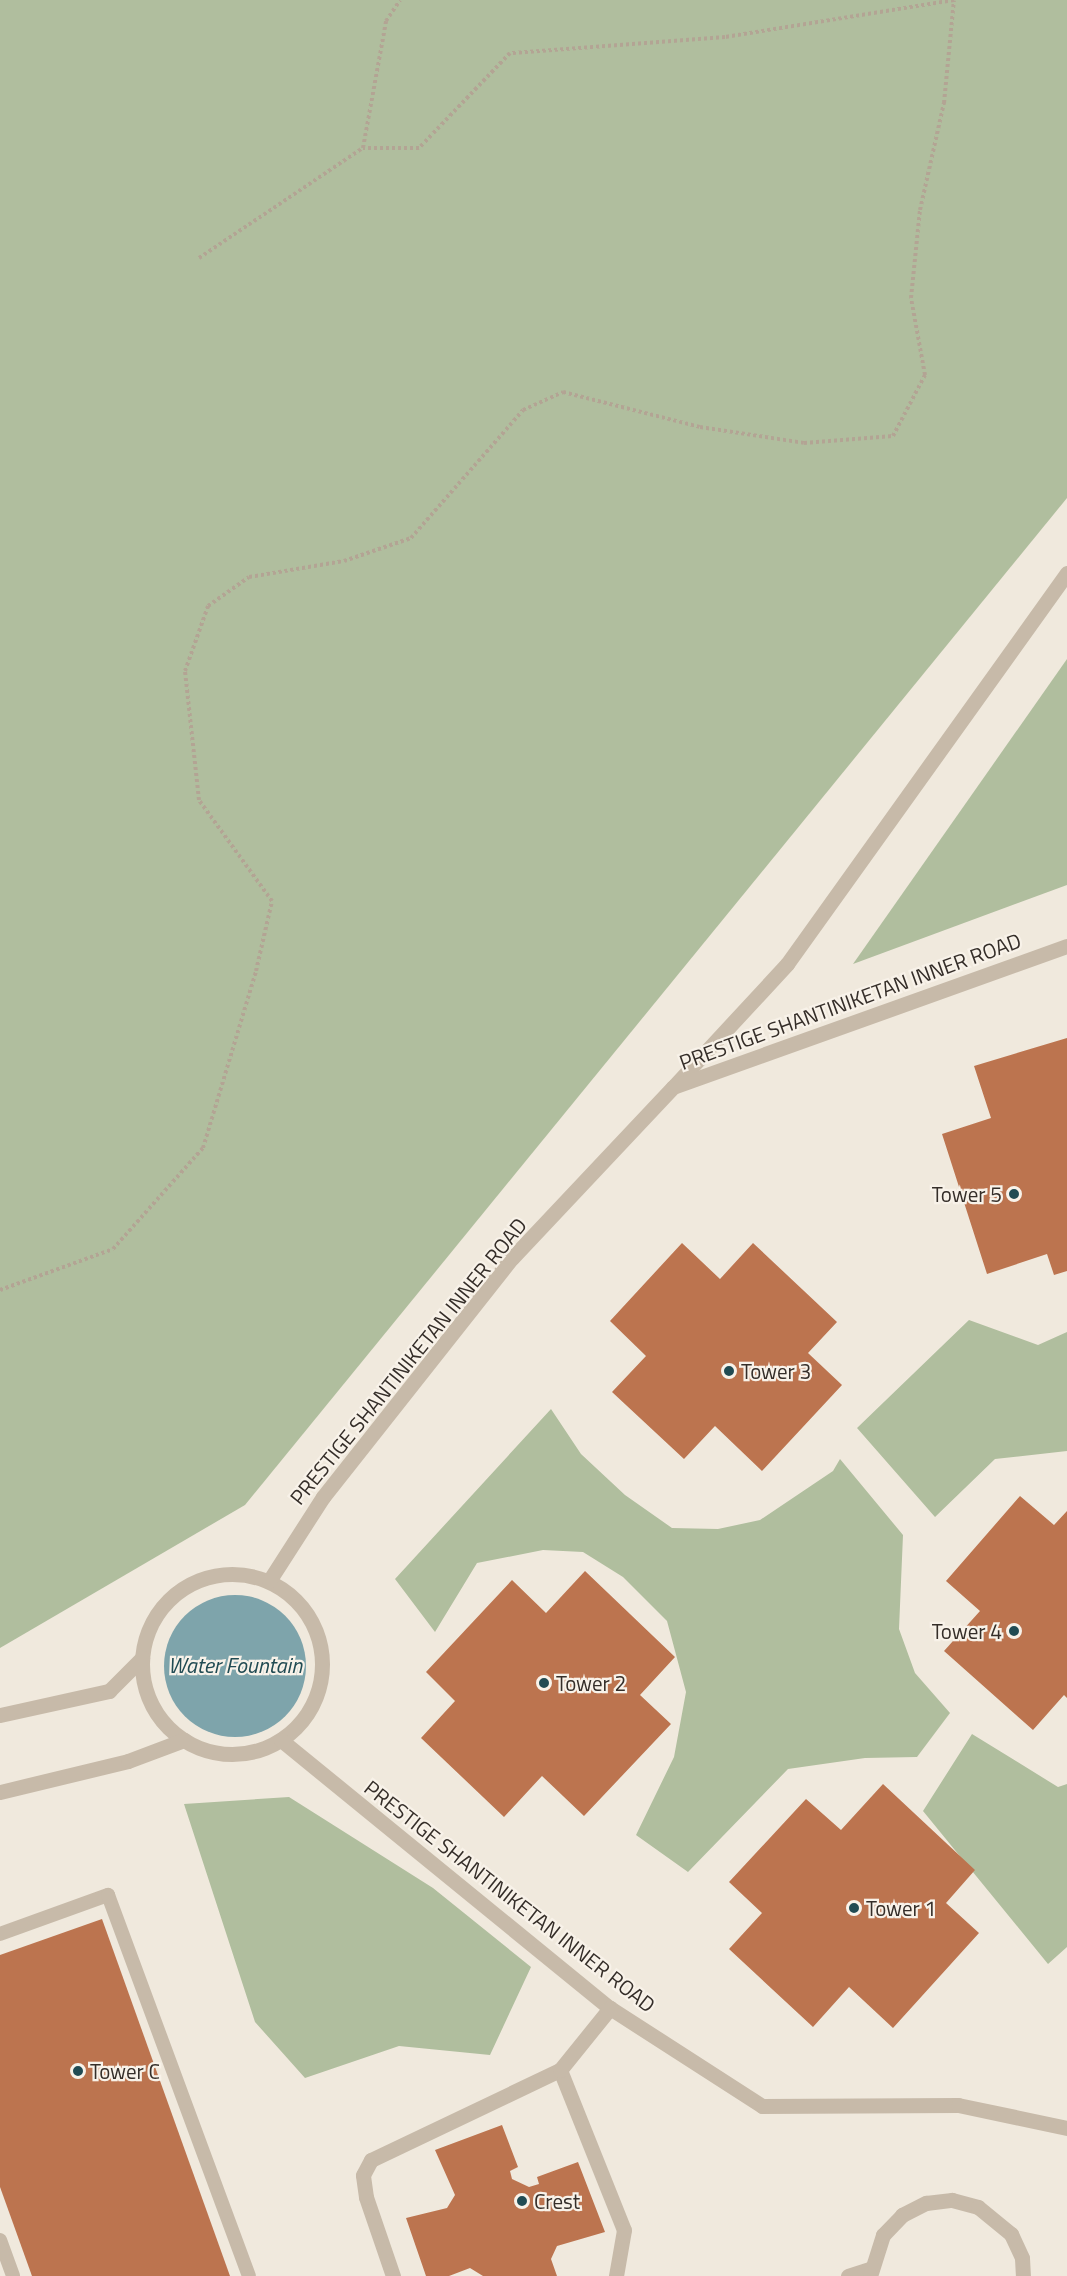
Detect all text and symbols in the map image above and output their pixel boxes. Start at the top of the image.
street label: PRESTIGE SHANTINIKETAN INNER ROAD [676,927,1024,1075]
place label: Tower 5 [932,1181,1002,1207]
marker: Tower 5 [1007,1187,1021,1201]
street label: PRESTIGE SHANTINIKETAN INNER ROAD [284,1212,532,1510]
place label: Tower 3 [741,1358,811,1384]
marker: Tower 3 [722,1364,736,1378]
place label: Tower 4 [932,1618,1002,1644]
marker: Tower 4 [1007,1624,1021,1638]
water label: Water Fountain [168,1653,302,1679]
place label: Tower 2 [556,1670,626,1696]
marker: Tower 2 [537,1676,551,1690]
street label: PRESTIGE SHANTINIKETAN INNER ROAD [360,1775,660,2017]
place label: Tower 1 [866,1895,936,1921]
marker: Tower 1 [847,1901,861,1915]
place label: Tower C [90,2058,160,2084]
marker: Tower C [71,2064,85,2078]
place label: Crest [534,2188,580,2214]
marker: Crest [515,2194,529,2208]

